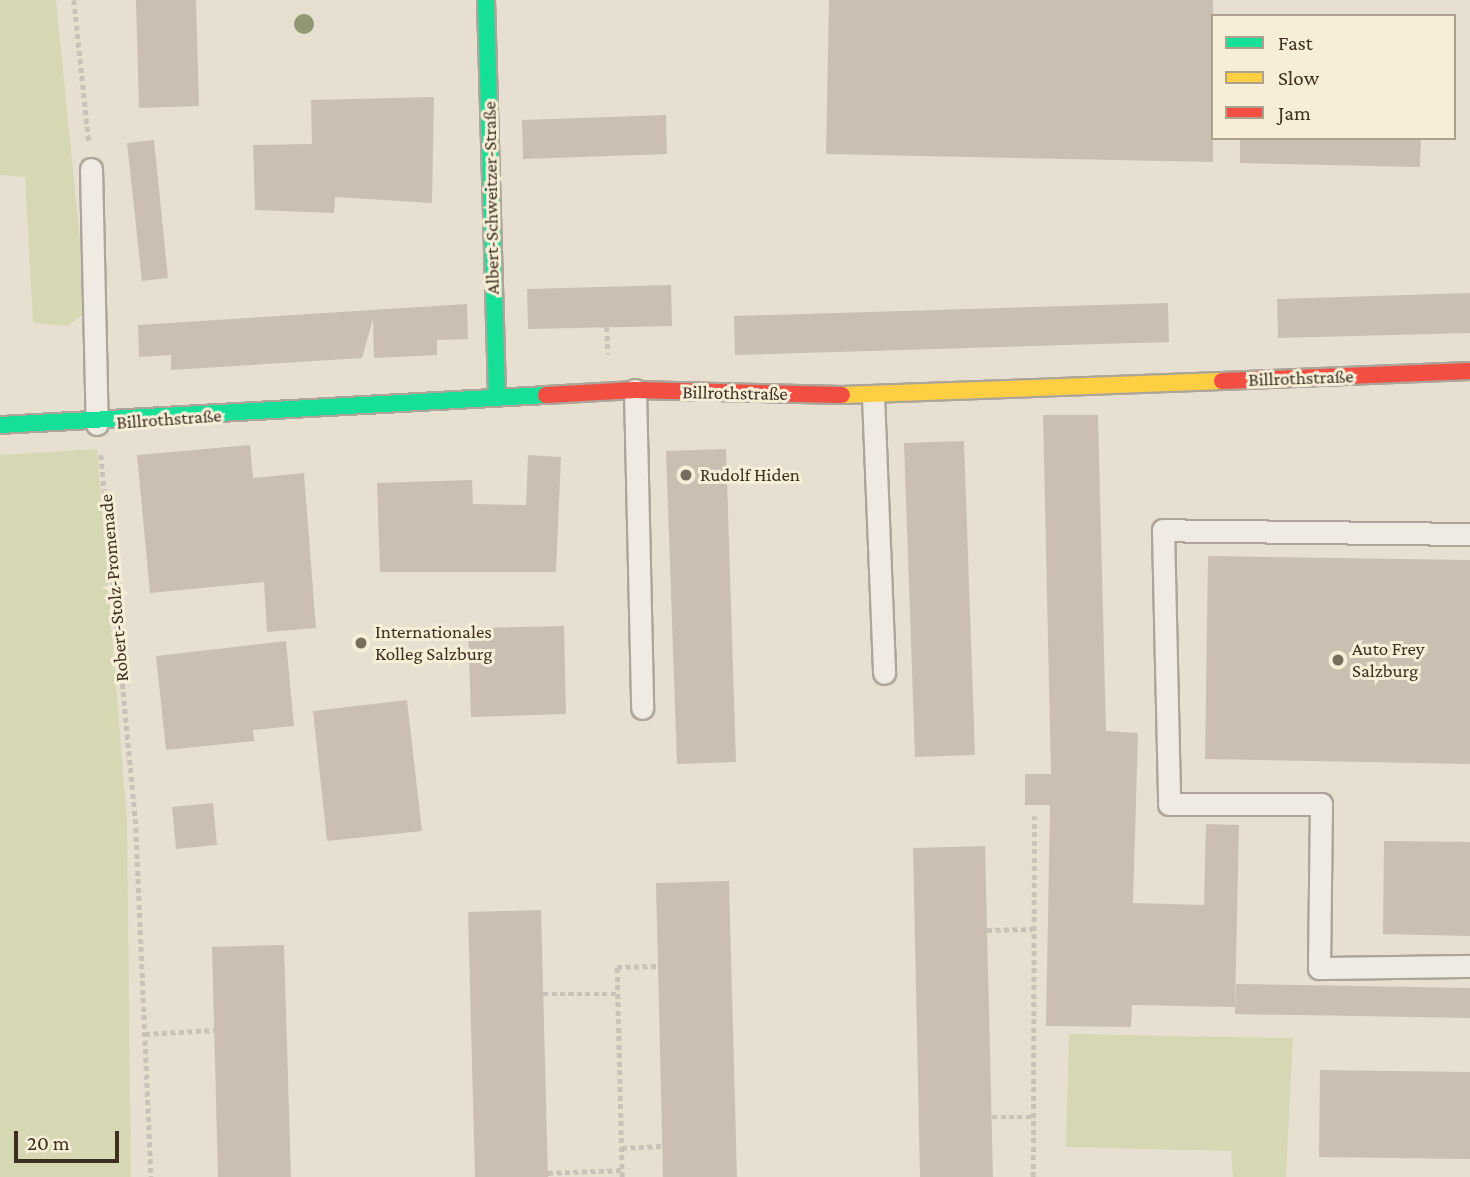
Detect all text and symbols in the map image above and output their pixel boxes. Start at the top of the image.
legend [1211,14,1456,140]
text: Fast [1278,31,1313,55]
text: Slow [1278,66,1319,90]
street label: Albert-Schweitzer-Straße [478,101,504,295]
text: Jam [1278,101,1311,125]
street label: Billrothstraße [1248,365,1354,391]
street label: Billrothstraße [682,381,788,405]
street label: Billrothstraße [116,404,222,434]
place label: Rudolf Hiden [700,464,800,486]
marker: Rudolf Hiden [678,467,694,483]
street label: Robert-Stolz-Promenade [94,493,134,683]
place label: Internationales Kolleg Salzburg [375,621,492,665]
marker: Internationales Kolleg Salzburg [353,635,369,651]
place label: Auto Frey Salzburg [1352,638,1425,682]
marker: Auto Frey Salzburg [1330,652,1346,668]
scale bar [18,1118,122,1162]
text: 20 m [27,1131,70,1155]

